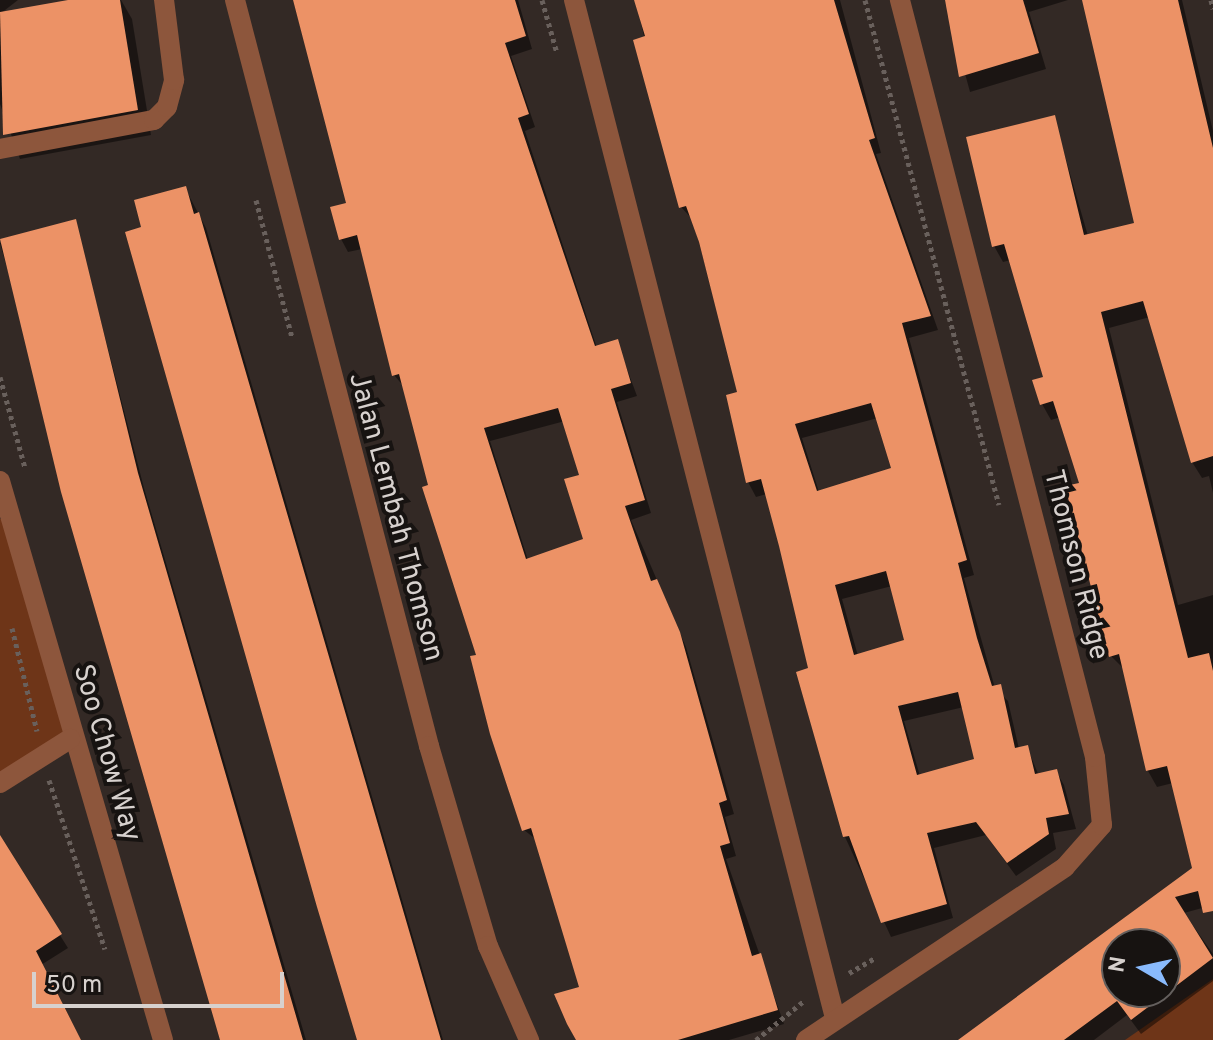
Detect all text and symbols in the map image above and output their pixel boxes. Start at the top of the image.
street label: Jalan Lembah Thomson [340,368,450,666]
street label: Thomson Ridge [1035,467,1115,663]
street label: Soo Chow Way [65,660,147,846]
north arrow [1101,928,1181,1008]
text: N [1104,955,1133,974]
scale bar [36,956,288,1006]
text: 50 m [46,971,102,1001]

